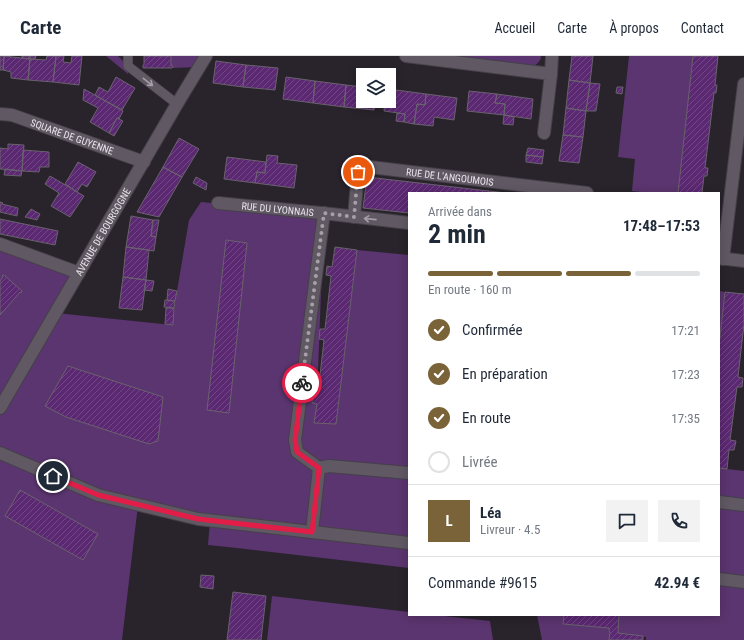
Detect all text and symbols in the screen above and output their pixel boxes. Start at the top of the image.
text: Carte [20,16,61,39]
text: Accueil [494,20,535,36]
text: Carte [557,20,587,36]
text: À propos [609,20,659,36]
text: Contact [681,20,724,36]
map controls [356,68,396,108]
button: layers [356,68,396,108]
one-way arrow [143,78,154,86]
street label: SQUARE DE GUYENNE [29,117,115,157]
pin [341,155,375,189]
icon: bag [347,161,369,183]
street label: RUE DE L'ANGOUMOIS [406,166,494,188]
street label: AVENUE DE BOURGOGNE [73,186,133,278]
street label: RUE DU LYONNAIS [241,200,314,218]
text: Arrivée dans [428,204,492,219]
one-way arrow [364,215,377,222]
text: 17:48–17:53 [623,217,700,235]
text: 2 min [428,219,486,249]
text: En route · 160 m [428,282,511,297]
icon: check [428,319,450,341]
text: Confirmée [462,321,523,339]
text: 17:21 [671,323,700,338]
courier [282,363,322,403]
icon: check [428,363,450,385]
text: En préparation [462,365,548,383]
text: 17:23 [671,367,700,382]
icon: bike [291,372,313,394]
icon: check [428,407,450,429]
text: En route [462,409,511,427]
text: 17:35 [671,411,700,426]
text: Livrée [462,453,498,471]
pin [36,459,70,493]
icon: home [42,465,64,487]
button: chat [606,500,648,542]
button: phone [658,500,700,542]
text: Léa [480,504,501,522]
text: L [445,512,453,530]
text: Livreur · 4.5 [480,522,540,537]
text: Commande #9615 [428,574,537,592]
text: 42.94 € [654,574,700,592]

